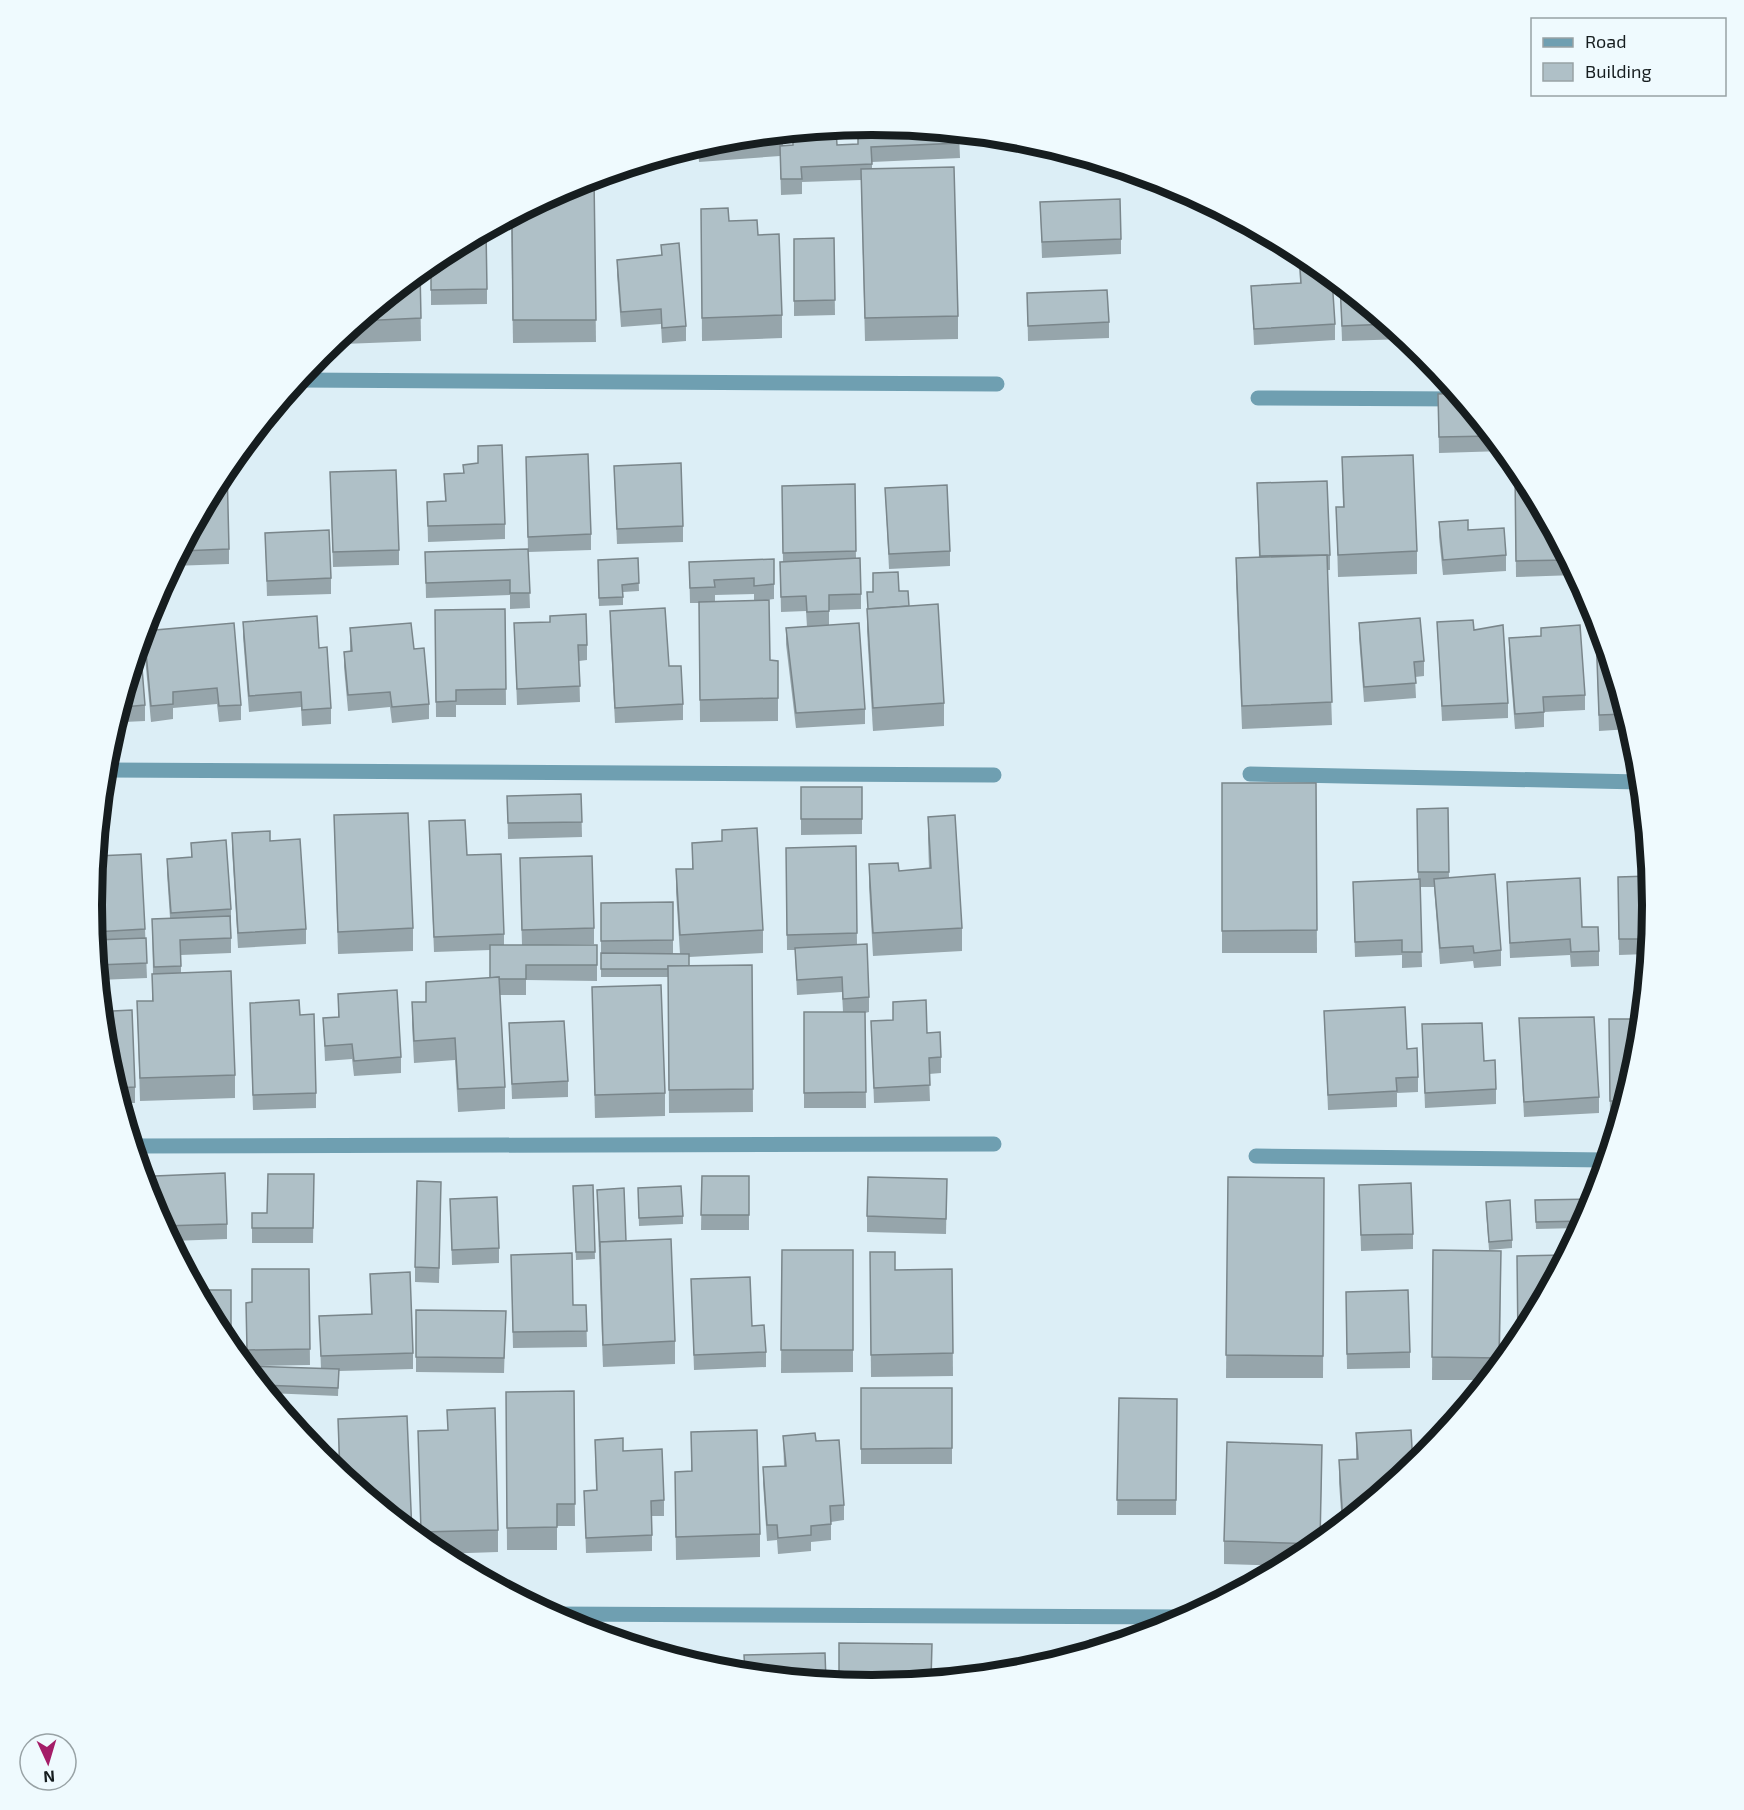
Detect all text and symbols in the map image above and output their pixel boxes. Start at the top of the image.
legend [1531,18,1726,96]
text: Road [1585,30,1626,52]
text: Building [1585,60,1652,82]
north arrow [18,1732,78,1792]
text: N [43,1768,56,1787]

